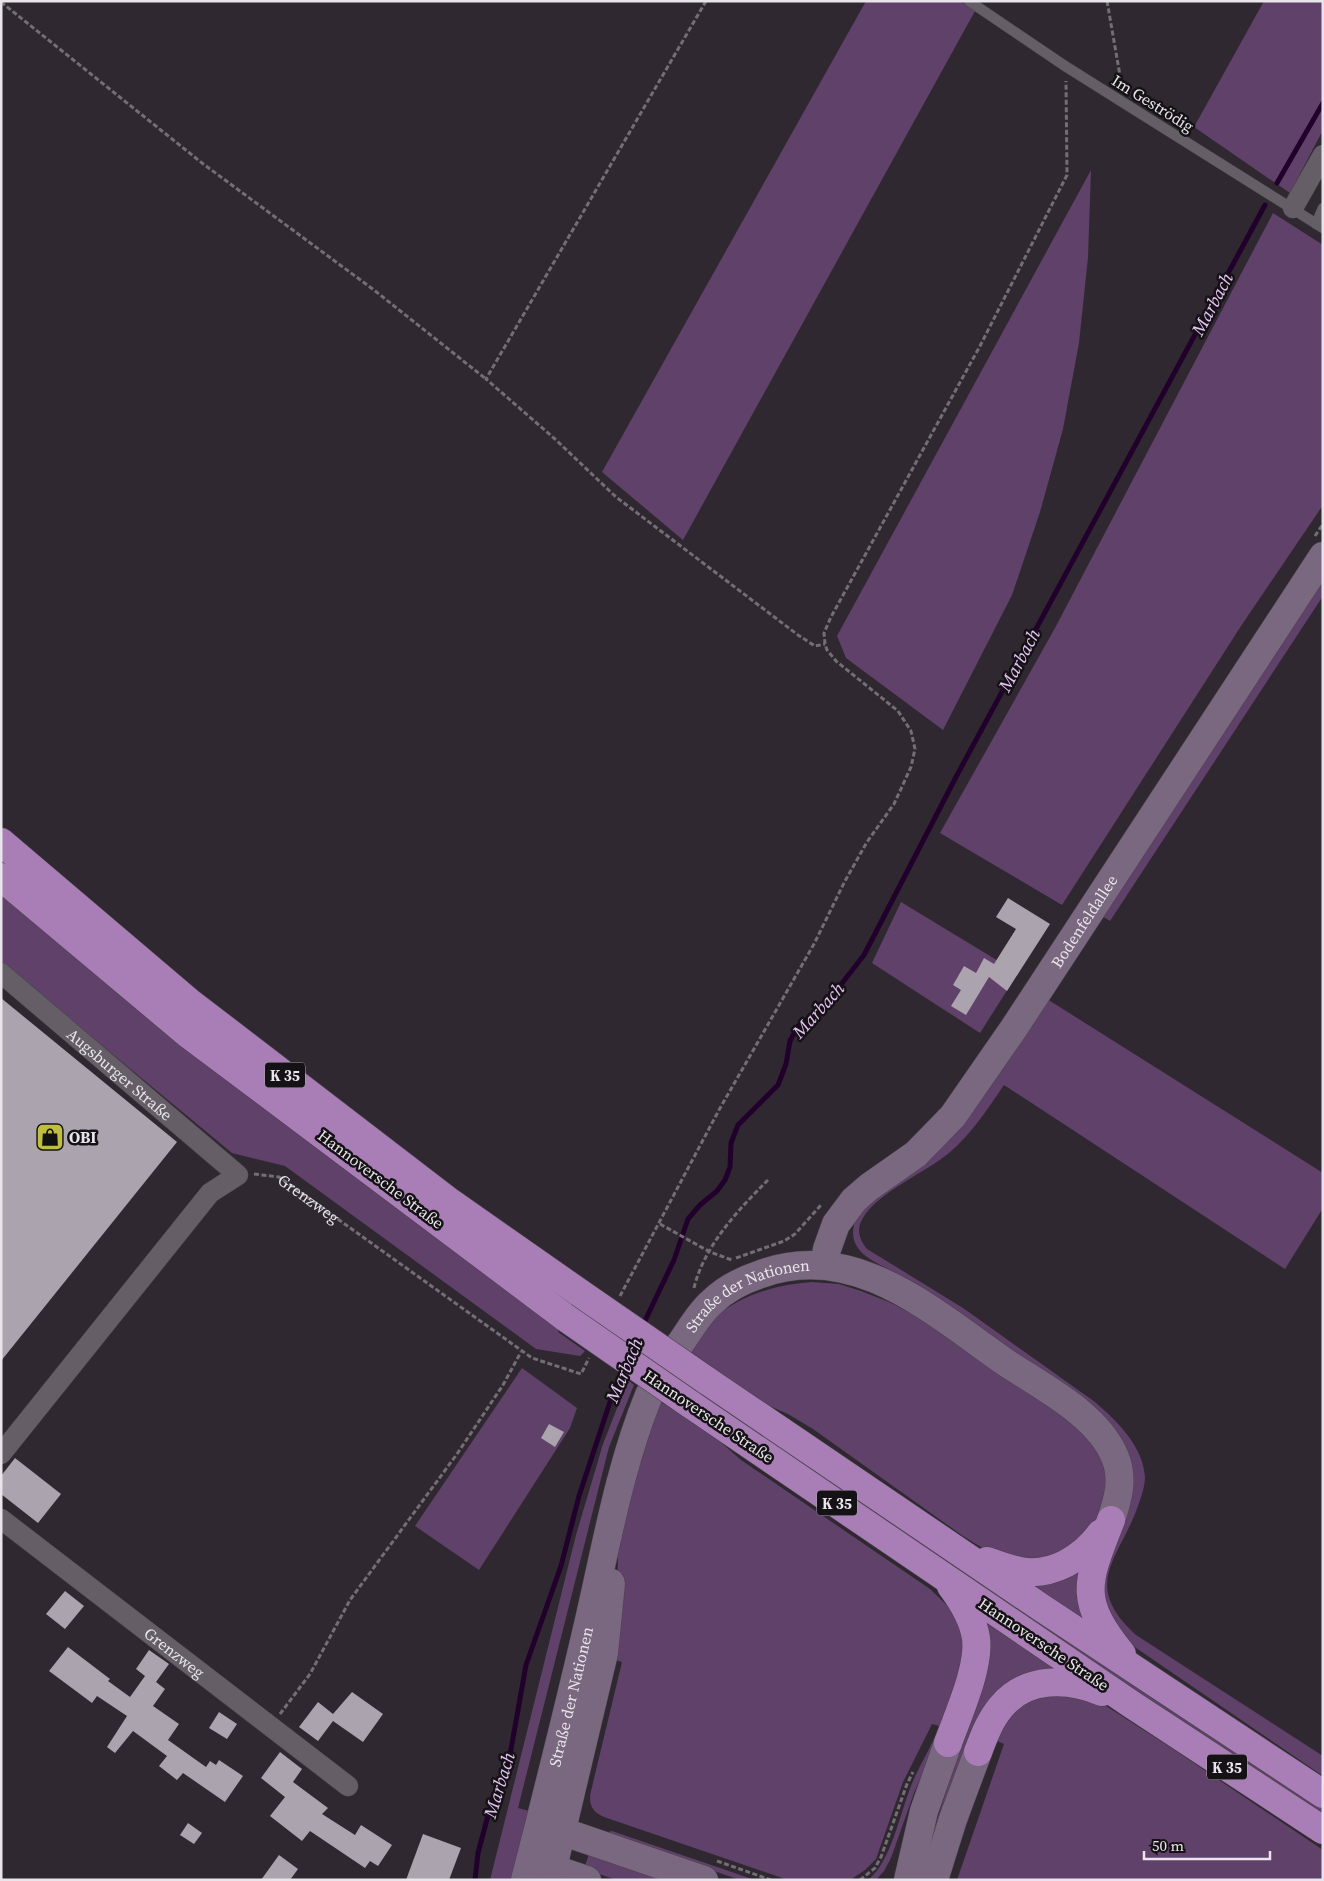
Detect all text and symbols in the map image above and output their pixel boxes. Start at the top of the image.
street label: Im Geströdig [1108,69,1198,137]
water label: Marbach [1185,268,1239,341]
water label: Marbach [992,624,1046,697]
street label: Bodenfeldallee [1045,870,1122,972]
water label: Marbach [785,976,850,1044]
street label: Augsburger Straße [62,1023,177,1125]
road number: K 35 [265,1062,305,1088]
shop icon: OBI [35,1122,65,1152]
street label: Hannoversche Straße [313,1124,449,1234]
place label: OBI [69,1126,96,1148]
street label: Grenzweg [274,1169,344,1228]
street label: Straße der Nationen [680,1254,811,1337]
water label: Marbach [599,1334,649,1407]
street label: Hannoversche Straße [640,1364,778,1468]
road number: K 35 [817,1490,857,1516]
street label: Hannoversche Straße [975,1592,1113,1696]
street label: Grenzweg [140,1622,209,1683]
street label: Straße der Nationen [543,1624,598,1769]
water label: Marbach [477,1749,521,1822]
road number: K 35 [1207,1754,1247,1780]
scale bar [1144,1828,1270,1860]
text: 50 m [1152,1835,1184,1856]

